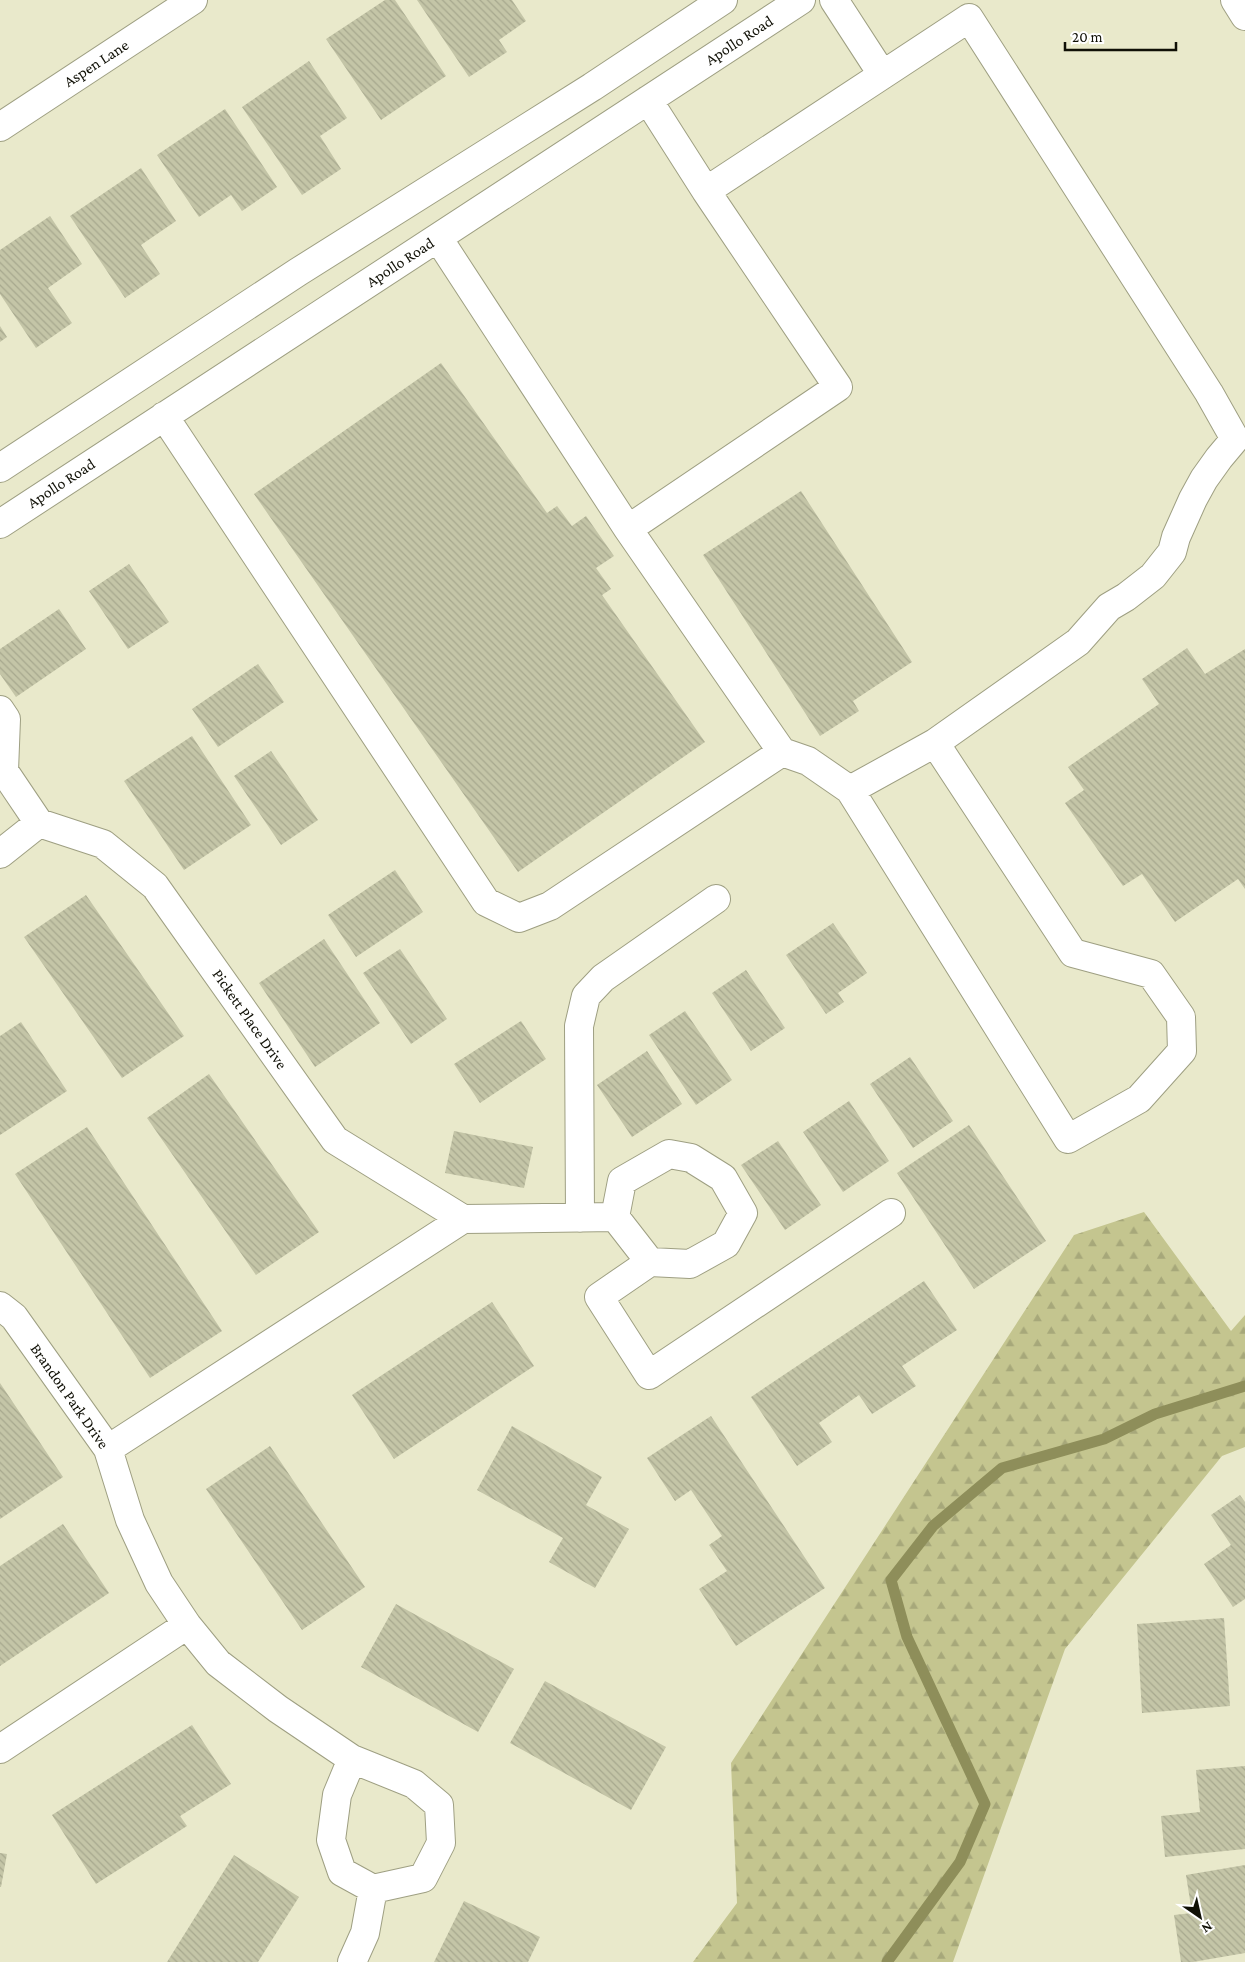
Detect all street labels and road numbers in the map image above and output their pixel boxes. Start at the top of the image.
street label: Apollo Road [702,12,777,69]
street label: Aspen Lane [61,36,132,91]
street label: Apollo Road [363,234,438,291]
street label: Apollo Road [24,455,99,512]
street label: Pickett Place Drive [209,966,291,1072]
street label: Brandon Park Drive [27,1340,113,1452]

